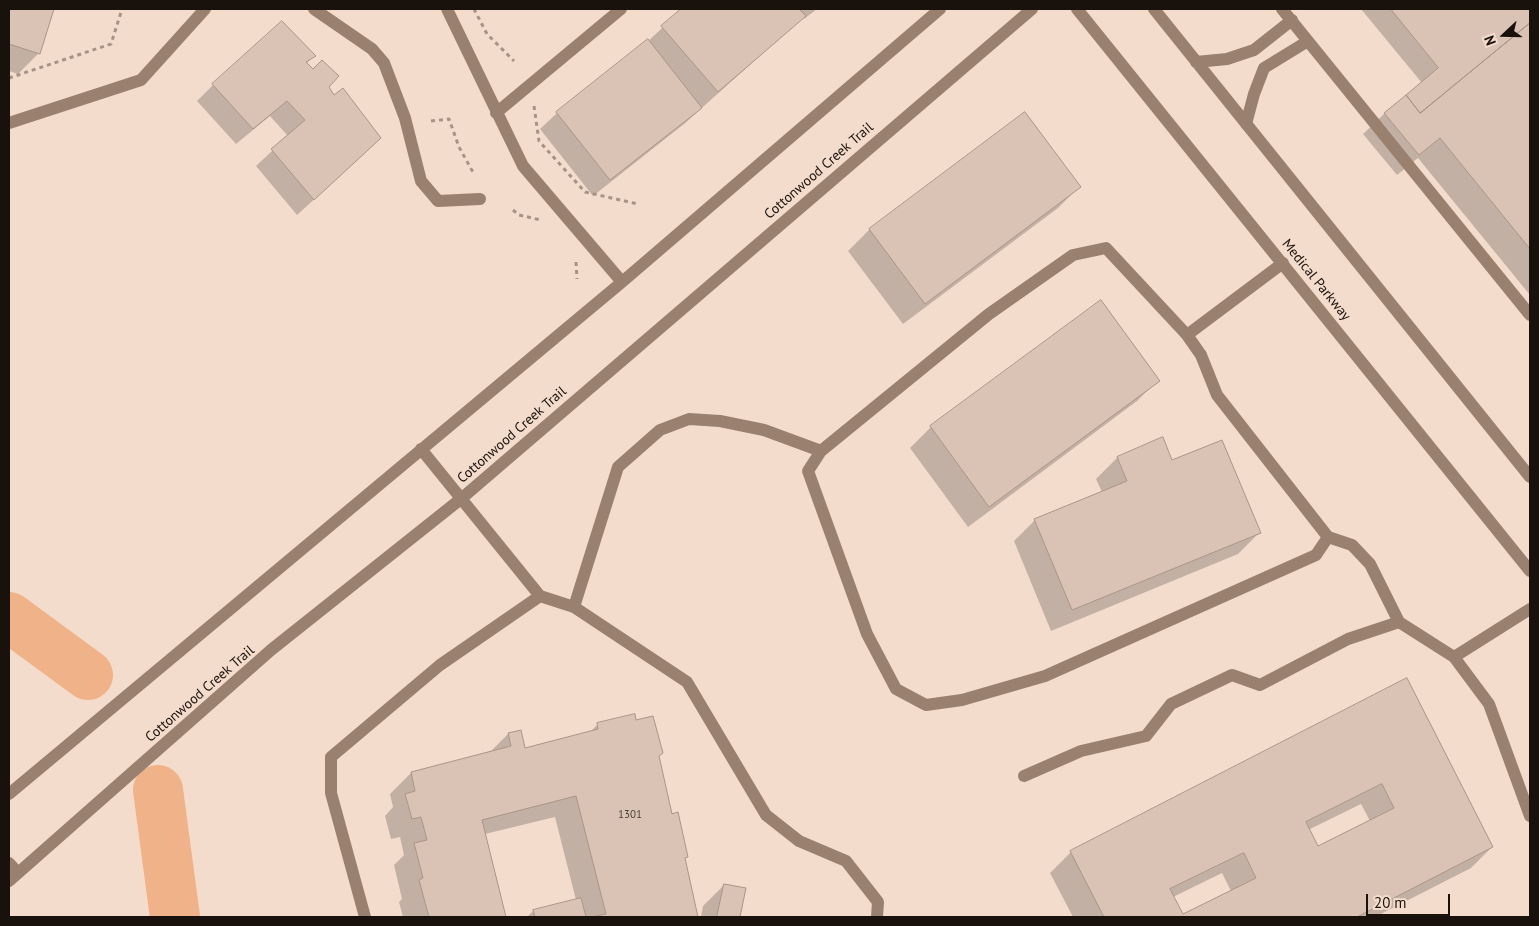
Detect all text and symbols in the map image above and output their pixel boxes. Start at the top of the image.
north arrow [1479,10,1529,60]
text: N [1480,33,1500,48]
street label: Cottonwood Creek Trail [761,119,877,223]
street label: Medical Parkway [1278,236,1354,324]
street label: Cottonwood Creek Trail [454,383,570,487]
street label: Cottonwood Creek Trail [142,642,258,746]
house number: 1301 [618,808,642,822]
scale bar [1369,884,1453,916]
text: 20 m [1374,893,1407,912]

